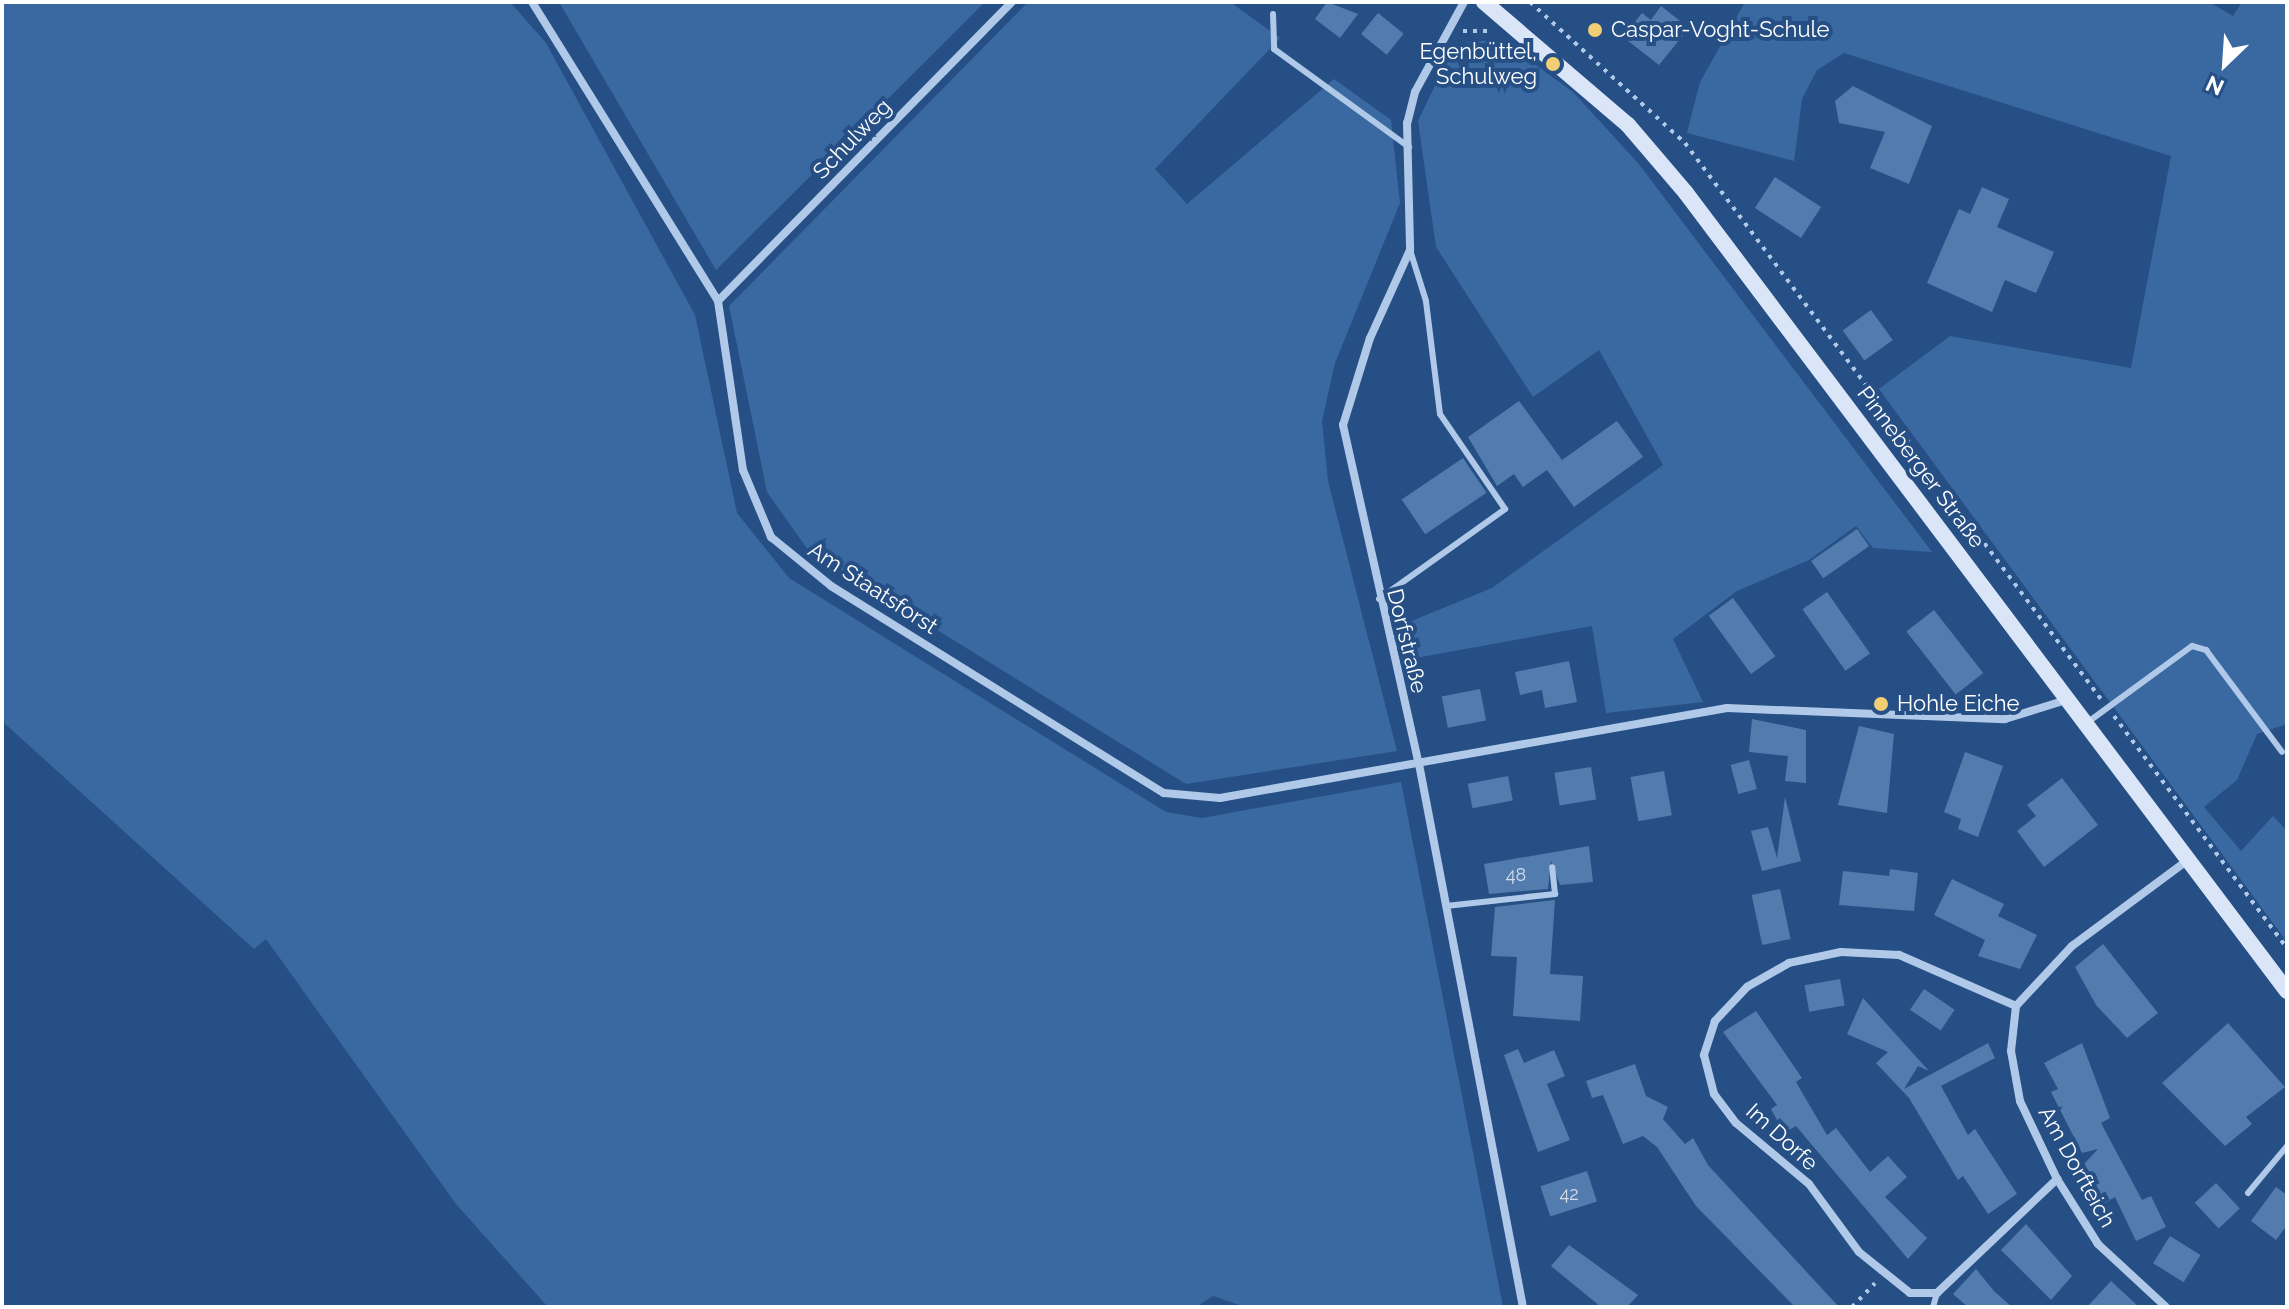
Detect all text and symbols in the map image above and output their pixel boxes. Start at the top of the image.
place label: Caspar-Voght-Schule [1611,17,1829,43]
marker: Caspar-Voght-Schule [1586,21,1604,39]
north arrow [2185,24,2265,104]
place label: Egenbüttel, Schulweg [1420,38,1537,90]
marker: Egenbüttel, Schulweg [1544,55,1562,73]
text: N [2202,70,2228,101]
street label: Schulweg [807,94,897,184]
street label: Pinneberger Straße [1851,381,1991,553]
street label: Am Staatsforst [803,536,943,640]
street label: Dorfstraße [1381,586,1433,696]
place label: Hohle Eiche [1897,691,2019,717]
marker: Hohle Eiche [1872,695,1890,713]
house number: 48 [1506,864,1526,886]
street label: Im Dorfe [1741,1098,1823,1176]
street label: Am Dorfteich [2033,1102,2121,1232]
house number: 42 [1559,1183,1579,1205]

